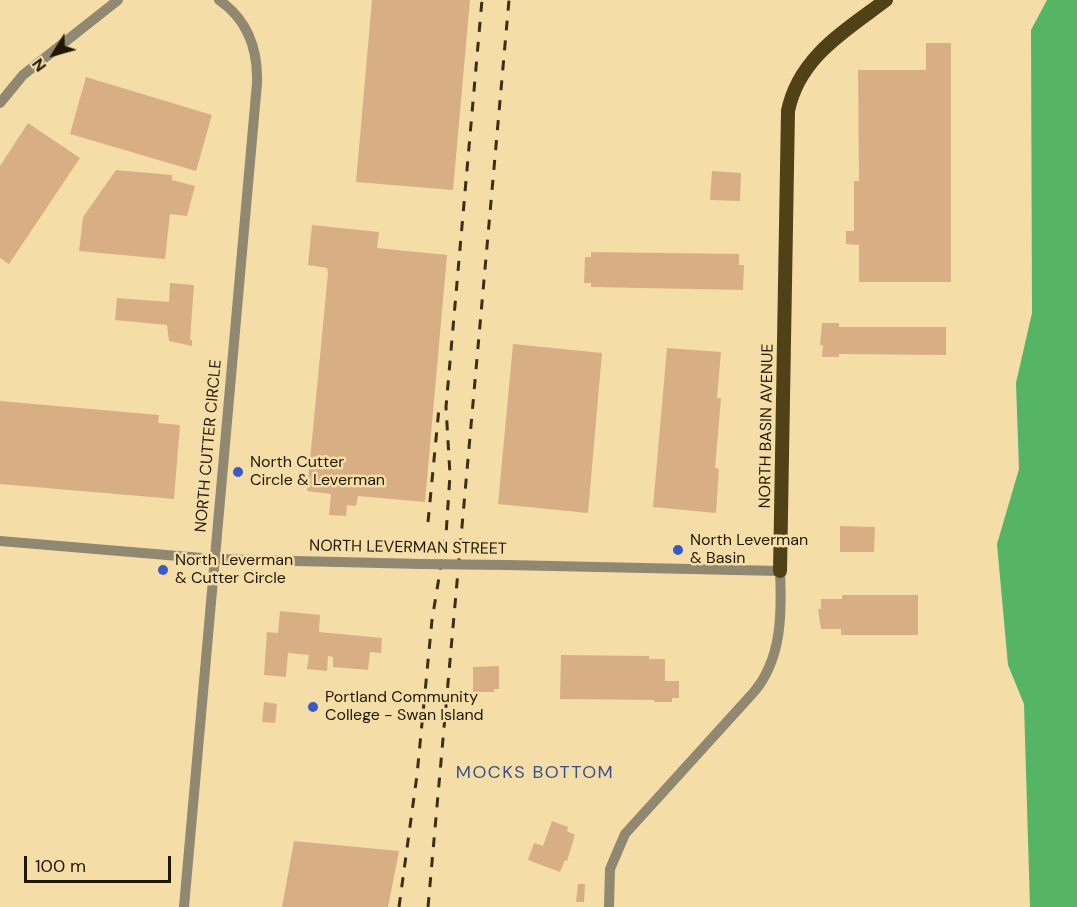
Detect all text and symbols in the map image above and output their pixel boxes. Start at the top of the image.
north arrow [24,24,84,84]
text: N [27,54,51,76]
street label: NORTH BASIN AVENUE [756,343,778,509]
street label: NORTH CUTTER CIRCLE [192,359,226,533]
place label: North Cutter Circle & Leverman [250,453,385,491]
marker: North Cutter Circle & Leverman [231,465,245,479]
place label: North Leverman & Basin [690,531,808,569]
street label: NORTH LEVERMAN STREET [309,537,507,559]
marker: North Leverman & Basin [671,543,685,557]
place label: North Leverman & Cutter Circle [175,551,293,589]
marker: North Leverman & Cutter Circle [156,563,170,577]
place label: Portland Community College - Swan Island [325,688,484,726]
marker: Portland Community College - Swan Island [306,700,320,714]
district label: MOCKS BOTTOM [456,762,614,784]
scale bar [27,844,174,882]
text: 100 m [35,854,86,878]

